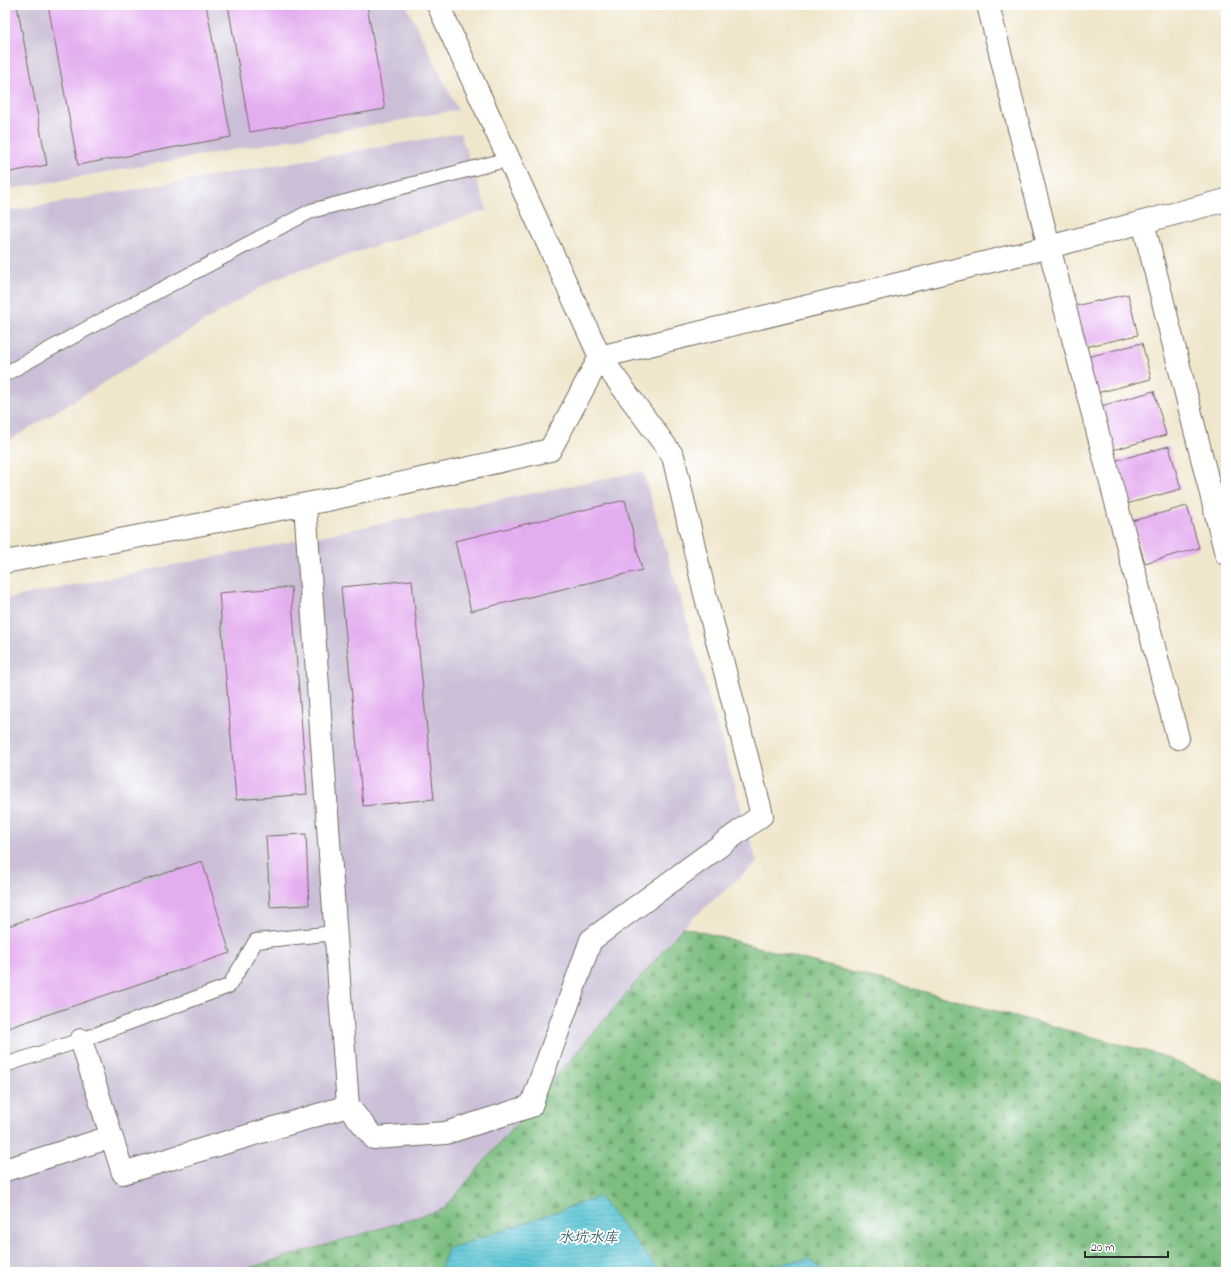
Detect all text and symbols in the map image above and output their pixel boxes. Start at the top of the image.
water label: 水坑水库 [558,1227,619,1249]
scale bar [1085,1233,1168,1259]
text: 20 m [1091,1239,1114,1257]

